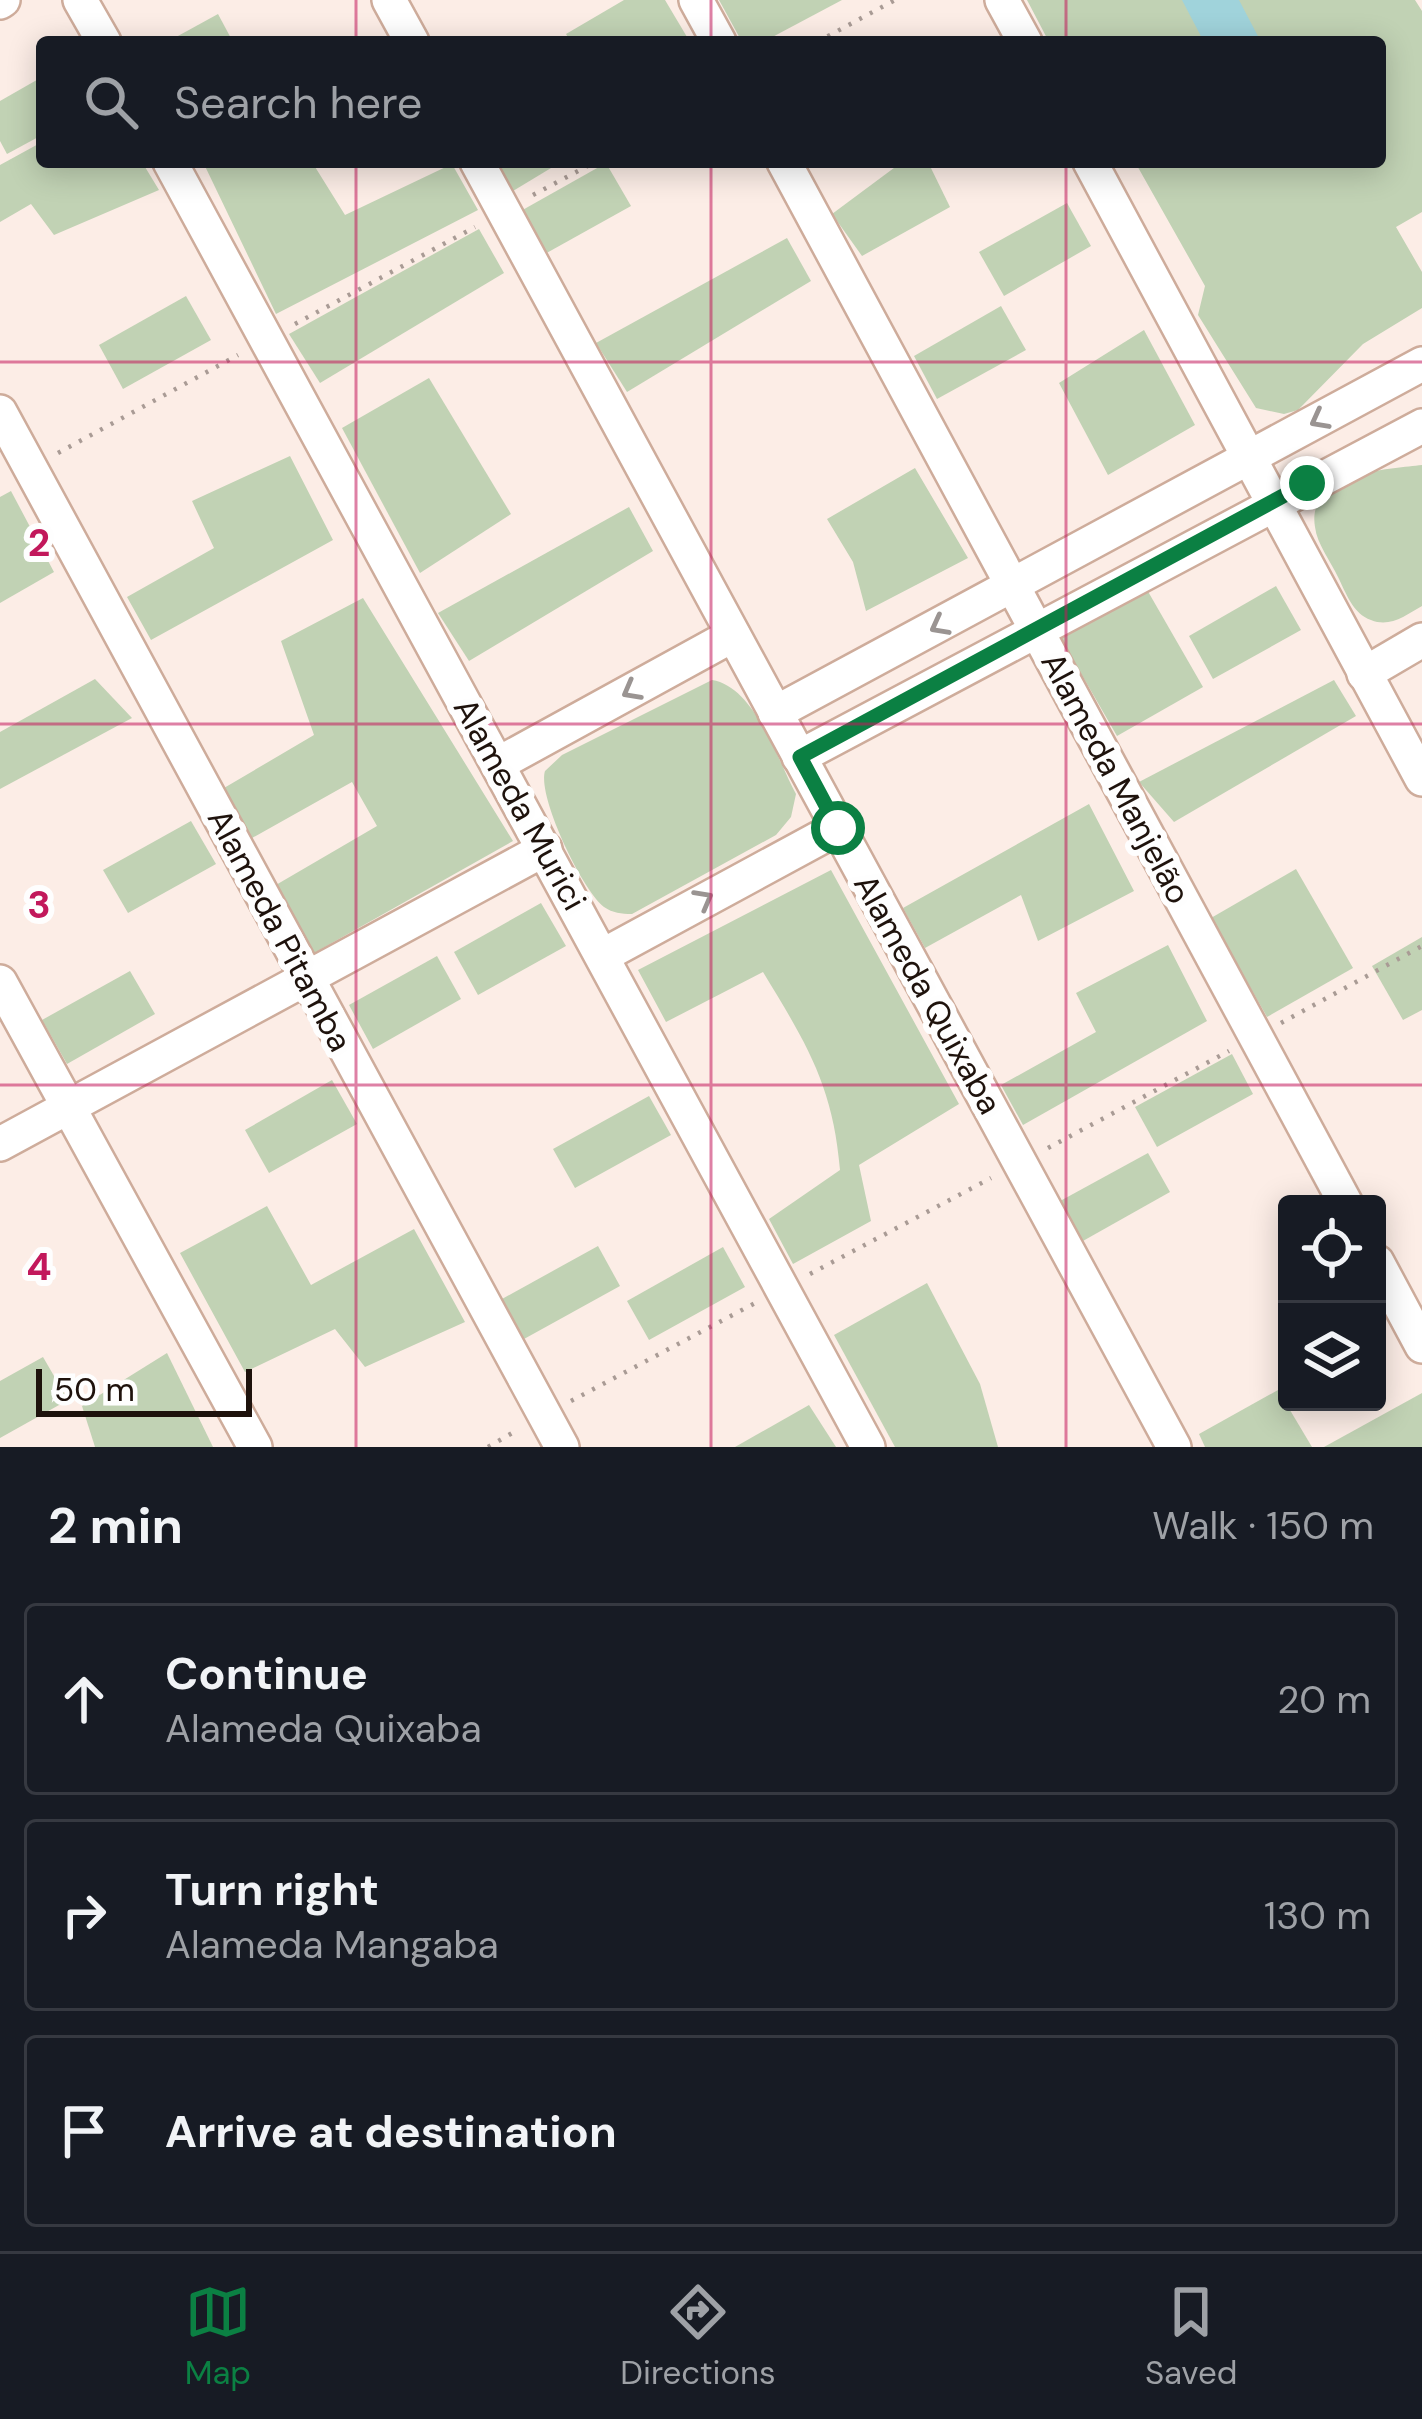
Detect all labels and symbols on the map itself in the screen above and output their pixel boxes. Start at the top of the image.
one-way arrow [1310,406,1332,429]
route end [1280,456,1334,510]
text: 2 [28,517,50,568]
one-way arrow [931,612,952,635]
street label: Alameda Manjelão [1032,645,1200,911]
one-way arrow [622,677,643,700]
street label: Alameda Murici [444,690,596,918]
street label: Alameda Pitamba [198,801,362,1059]
route start [811,801,865,855]
street label: Alameda Quixaba [844,866,1012,1122]
text: 3 [27,879,51,930]
one-way arrow [692,890,713,913]
text: 4 [26,1241,52,1292]
scale bar [36,1363,252,1416]

